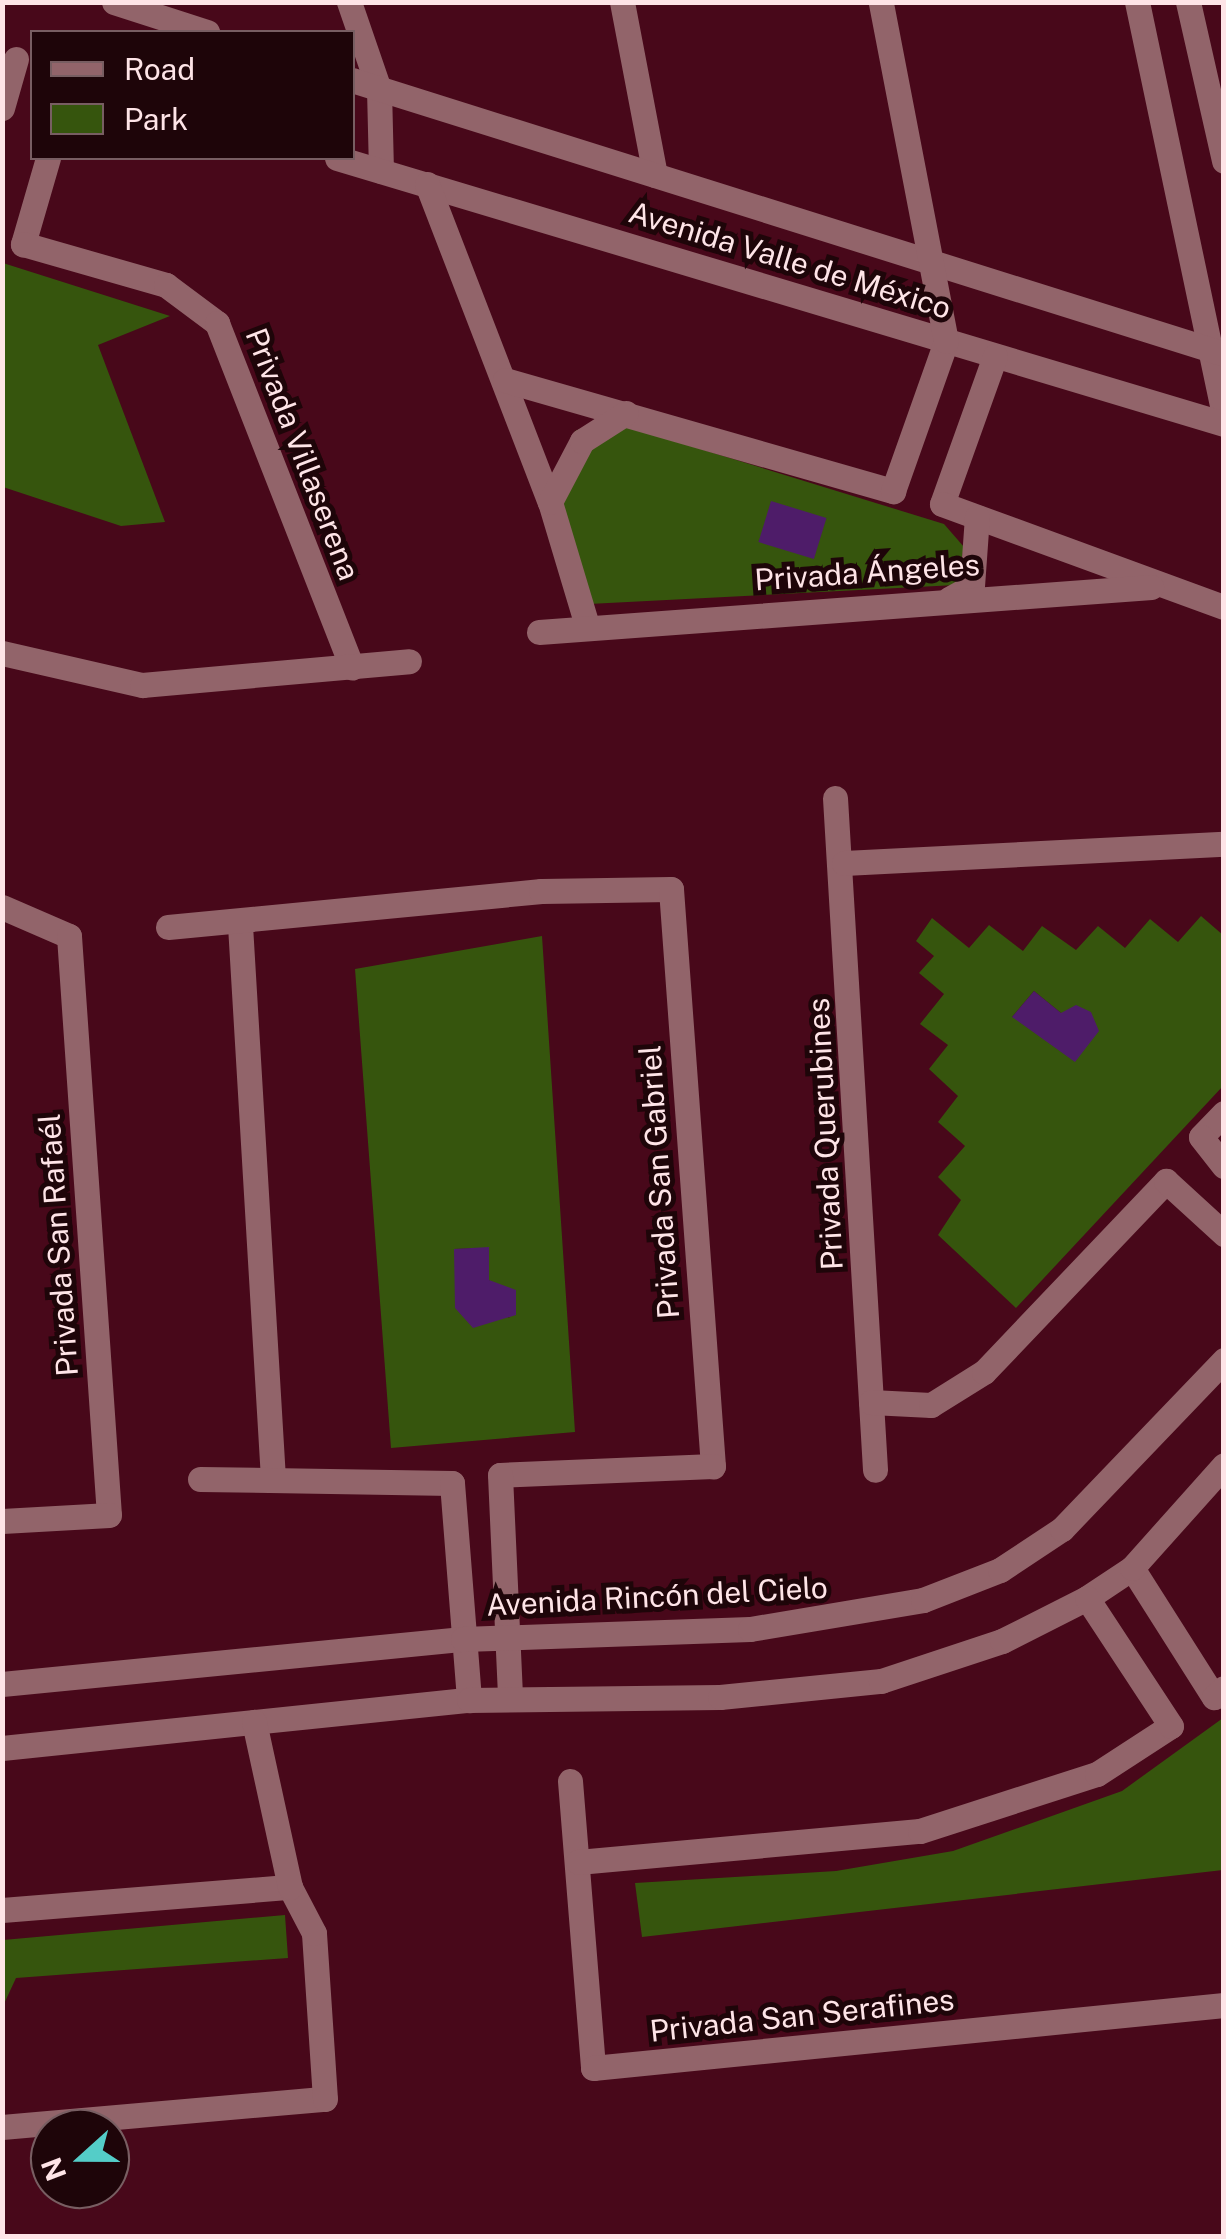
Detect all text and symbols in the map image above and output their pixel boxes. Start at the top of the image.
legend [30,30,355,160]
text: Road [124,51,195,87]
text: Park [124,101,188,137]
street label: Avenida Valle de México [624,194,956,326]
street label: Privada Villaserena [238,323,368,585]
street label: Privada Ángeles [753,546,981,598]
street label: Privada Querubines [800,997,850,1271]
street label: Privada San Gabriel [631,1044,687,1320]
street label: Privada San Rafaél [31,1112,85,1378]
street label: Avenida Rincón del Cielo [485,1569,829,1623]
street label: Privada San Serafines [648,1981,956,2049]
north arrow [30,2109,130,2209]
text: N [34,2153,73,2185]

